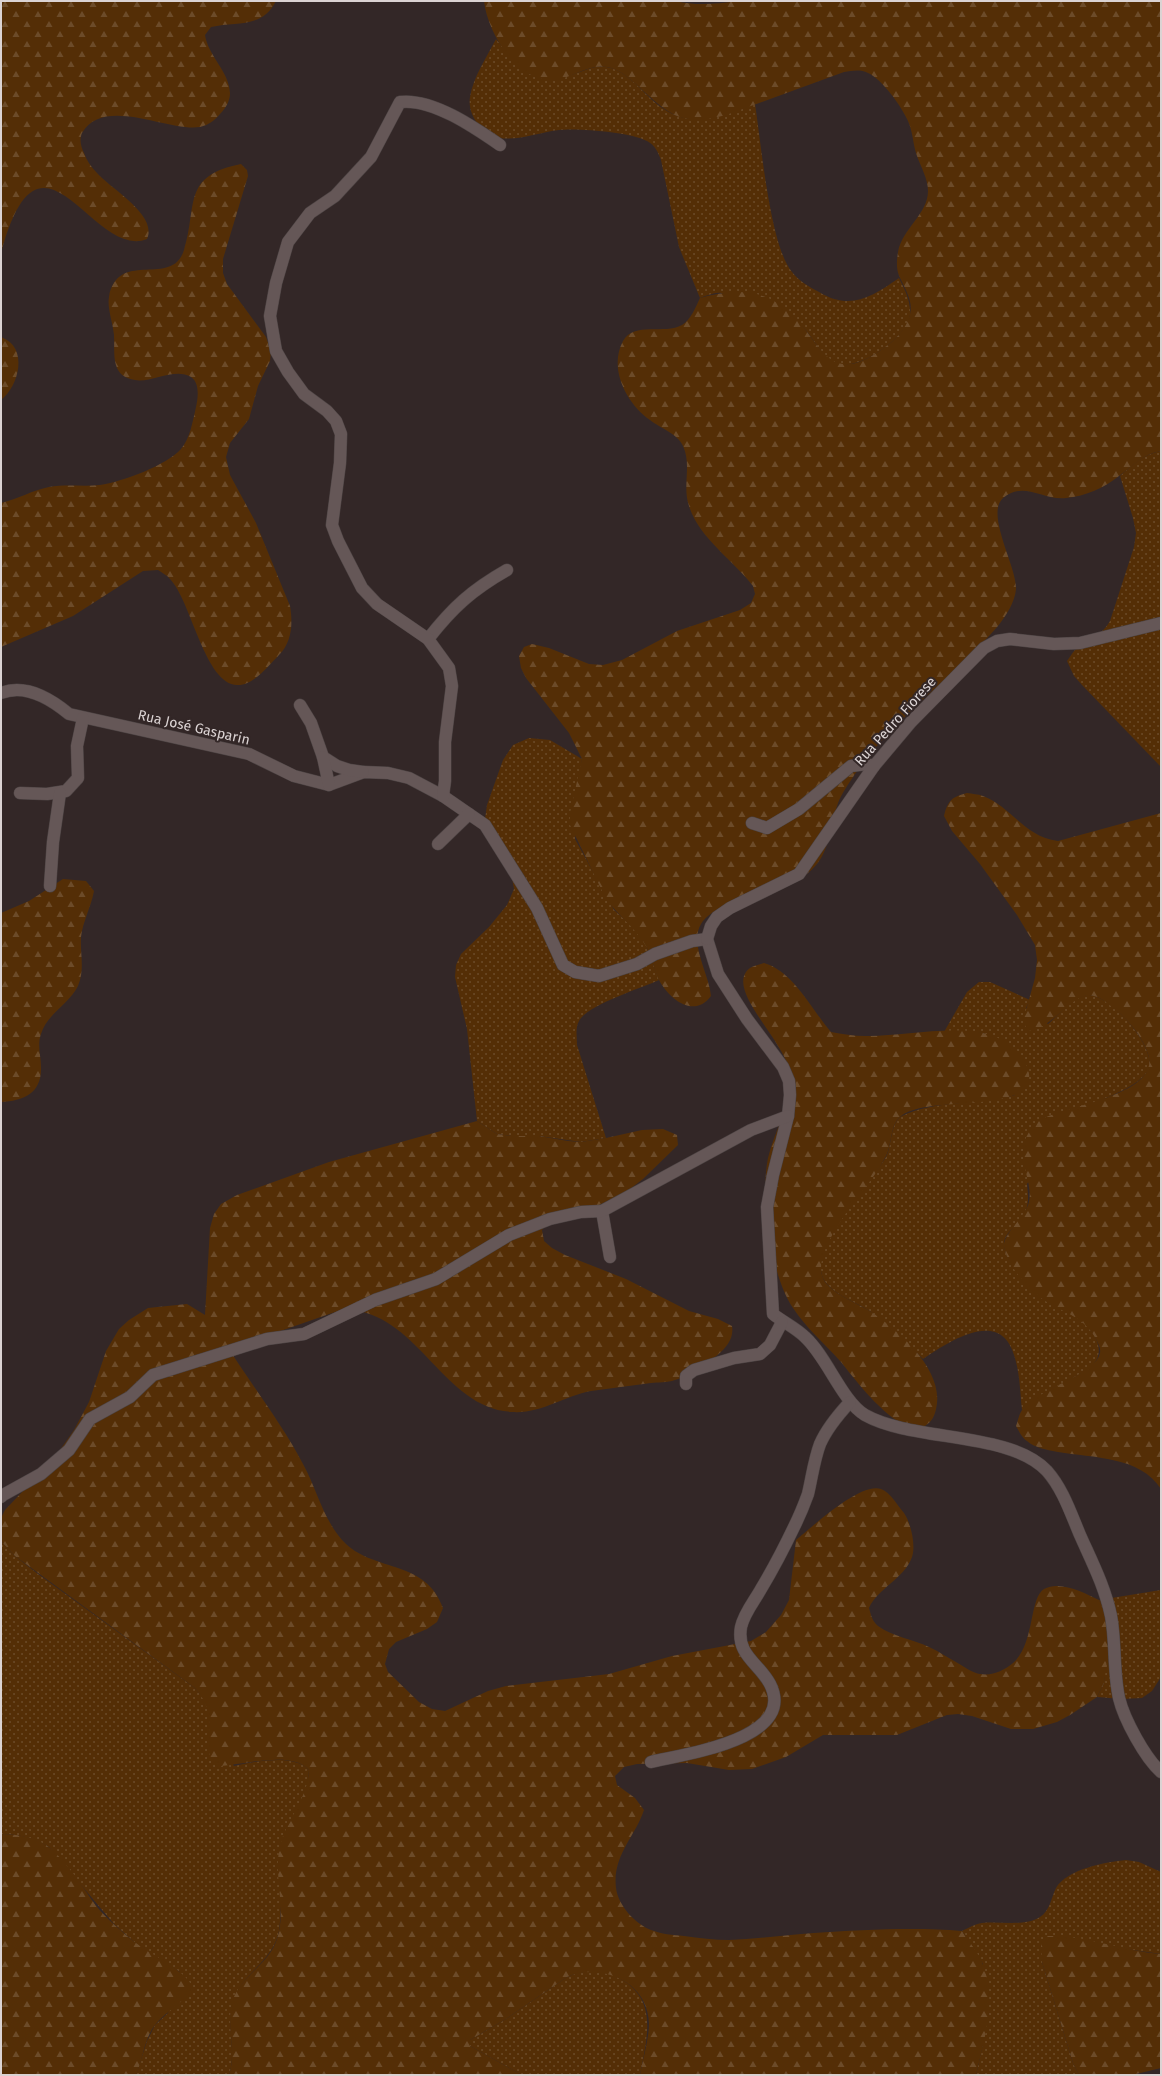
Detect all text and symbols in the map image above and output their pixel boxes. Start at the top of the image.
street label: Rua Pedro Fiorese [851,673,940,769]
street label: Rua José Gasparin [136,706,252,749]

